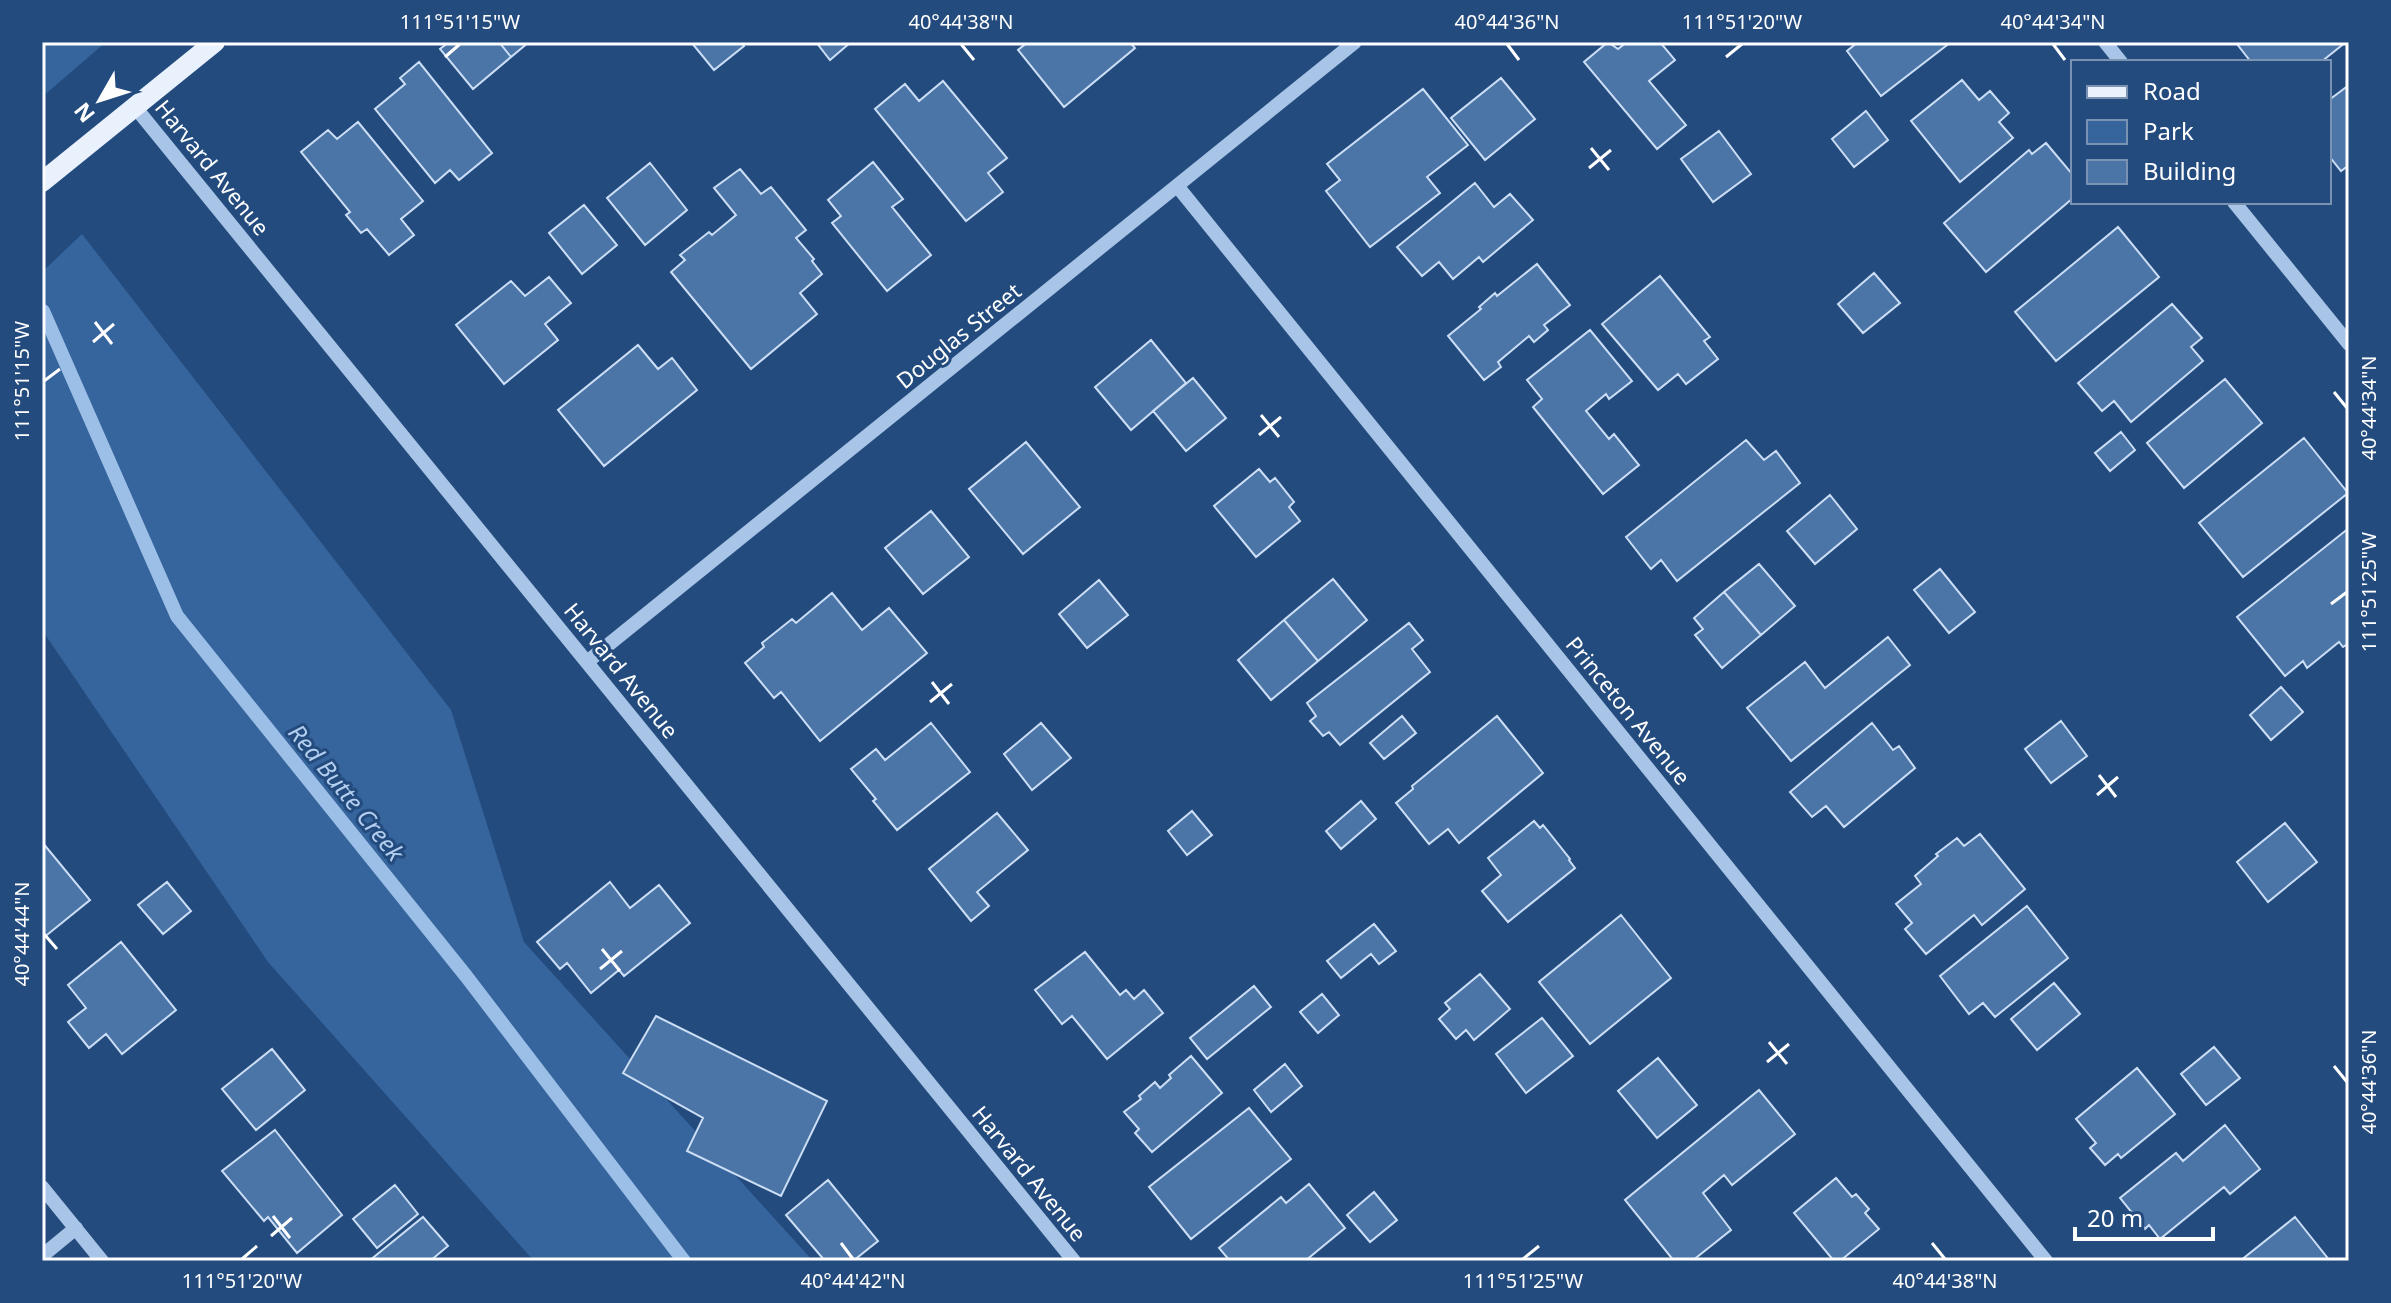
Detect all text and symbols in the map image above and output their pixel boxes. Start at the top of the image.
text: 111°51'15"W [400,8,521,35]
text: 40°44'38"N [908,8,1014,35]
text: 40°44'36"N [1454,8,1560,35]
text: 111°51'20"W [1682,8,1803,35]
text: 40°44'34"N [2000,8,2106,35]
north arrow [60,60,140,140]
legend [2071,60,2331,204]
text: Road [2143,74,2201,107]
street label: Harvard Avenue [149,93,277,241]
text: N [66,97,101,130]
text: Park [2143,114,2194,147]
text: Building [2143,154,2236,187]
street label: Douglas Street [889,275,1027,395]
text: 111°51'15"W [8,320,35,441]
text: 40°44'34"N [2355,355,2382,461]
text: 111°51'25"W [2355,531,2382,652]
street label: Harvard Avenue [558,596,686,744]
street label: Princeton Avenue [1560,630,1698,790]
water label: Red Butte Creek [282,717,413,868]
text: 40°44'44"N [8,881,35,987]
text: 40°44'36"N [2355,1029,2382,1135]
street label: Harvard Avenue [966,1099,1094,1247]
scale bar [2075,1191,2213,1241]
text: 20 m [2087,1201,2143,1234]
text: 111°51'20"W [182,1267,303,1294]
text: 40°44'42"N [800,1267,906,1294]
text: 111°51'25"W [1463,1267,1584,1294]
text: 40°44'38"N [1892,1267,1998,1294]

